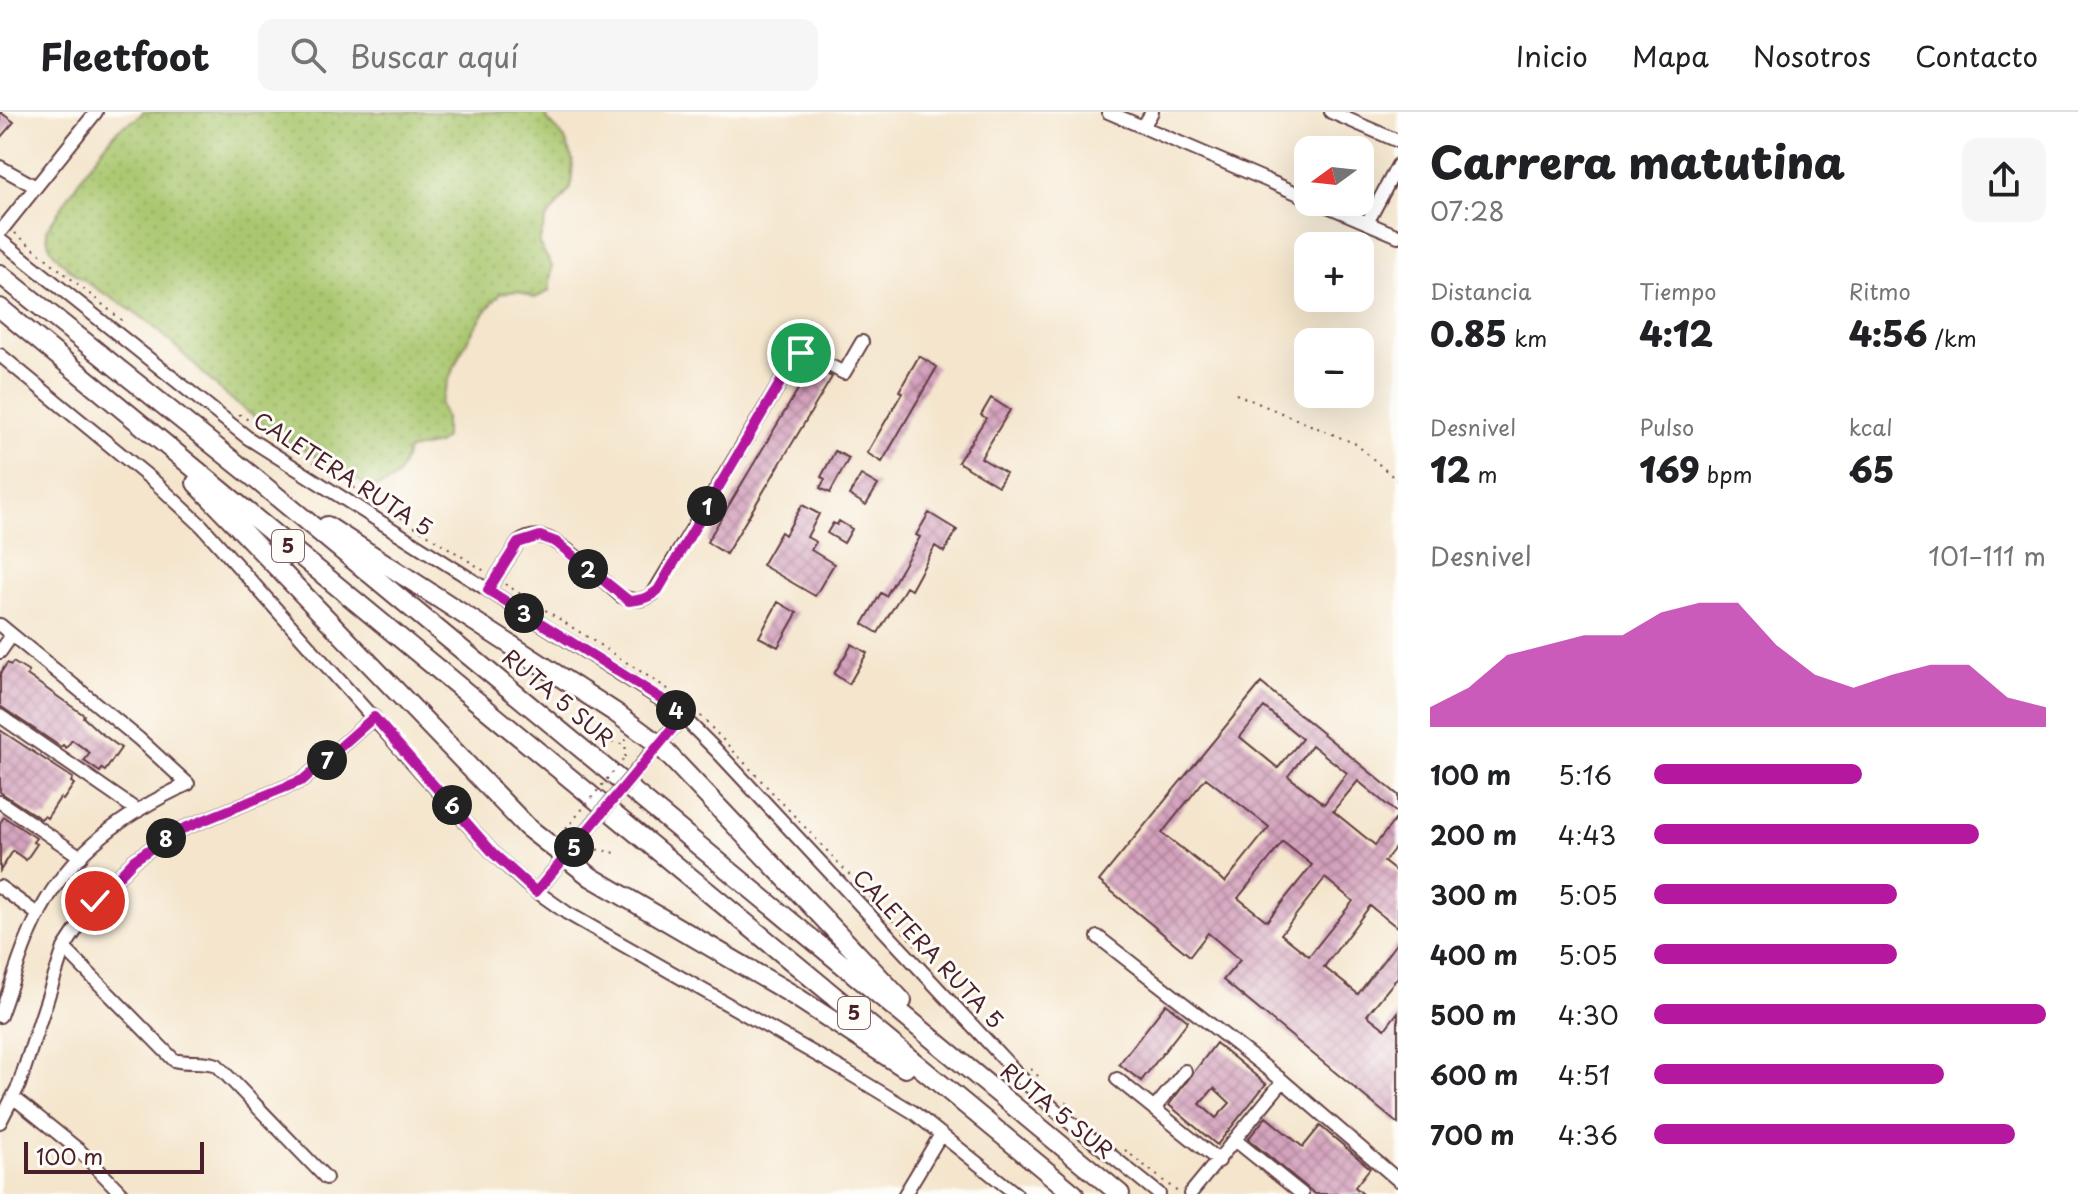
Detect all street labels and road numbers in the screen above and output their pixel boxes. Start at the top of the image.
street label: CALETERA RUTA 5 [248,402,440,543]
road number: 5 [272,530,304,562]
street label: RUTA 5 SUR [496,640,622,754]
street label: CALETERA RUTA 5 [847,864,1009,1034]
road number: 5 [838,997,870,1029]
street label: RUTA 5 SUR [994,1054,1122,1166]

